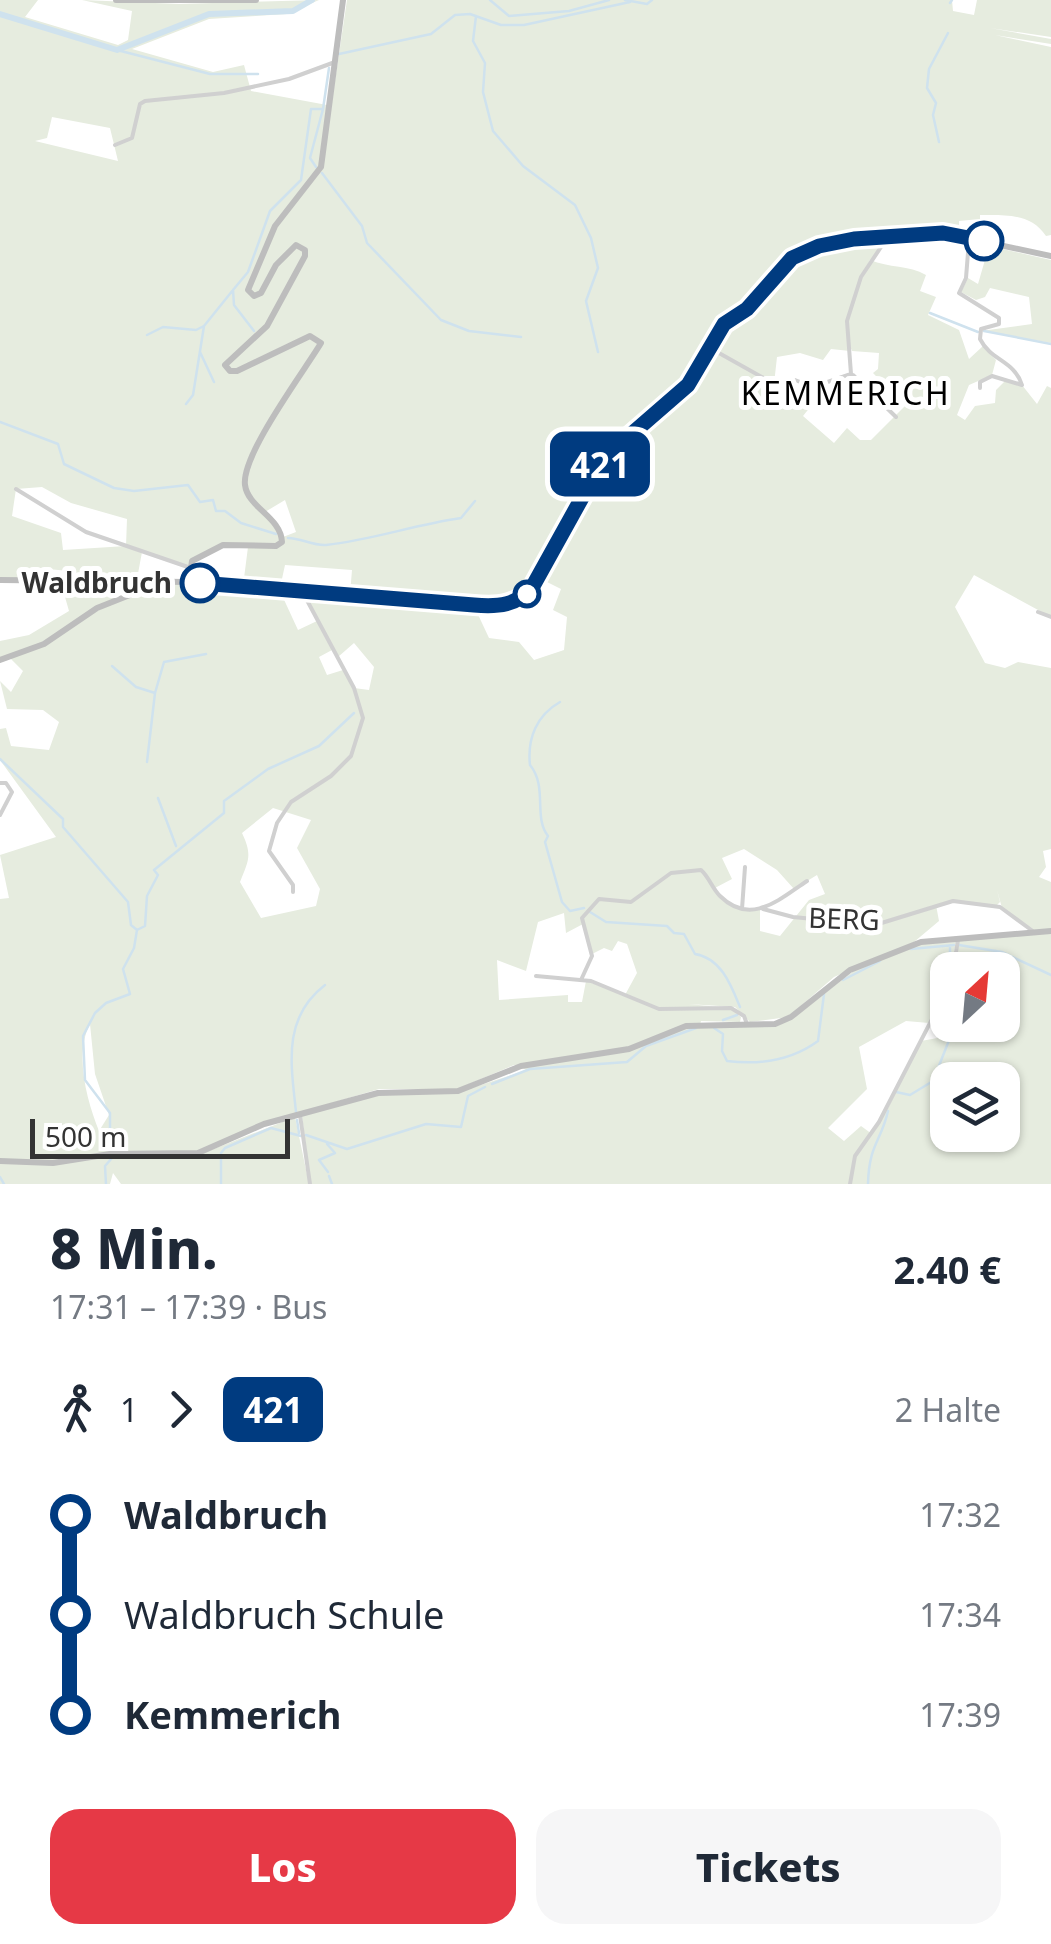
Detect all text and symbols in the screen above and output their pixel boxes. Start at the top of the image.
unlabelled marker [965,222,1003,260]
district label: KEMMERICH [741,371,951,414]
line badge: 421 [542,432,658,496]
text: 421 [570,441,630,488]
place label: Waldbruch [22,563,172,601]
marker: Waldbruch [181,564,219,602]
unlabelled marker [514,581,540,607]
street label: BERG [808,898,880,938]
north arrow [930,952,1020,1042]
map controls [930,952,1020,1152]
button: layers [930,1062,1020,1152]
scale bar [30,1114,290,1158]
text: 500 m [45,1117,127,1155]
text: 8 Min. [50,1210,218,1285]
text: 2.40 € [893,1243,1001,1295]
text: 17:31 – 17:39 · Bus [50,1285,327,1328]
icon: walk [50,1382,105,1437]
icon: forward [153,1382,208,1437]
text: 421 [243,1386,303,1433]
text: 1 [120,1388,138,1431]
text: 2 Halte [895,1388,1001,1431]
text: Waldbruch [124,1488,328,1540]
text: 17:32 [919,1493,1001,1536]
text: Waldbruch Schule [124,1588,445,1640]
text: 17:34 [919,1593,1001,1636]
text: Kemmerich [124,1688,341,1740]
text: 17:39 [919,1693,1001,1736]
button: Los [50,1809,516,1924]
button: Tickets [536,1809,1001,1924]

